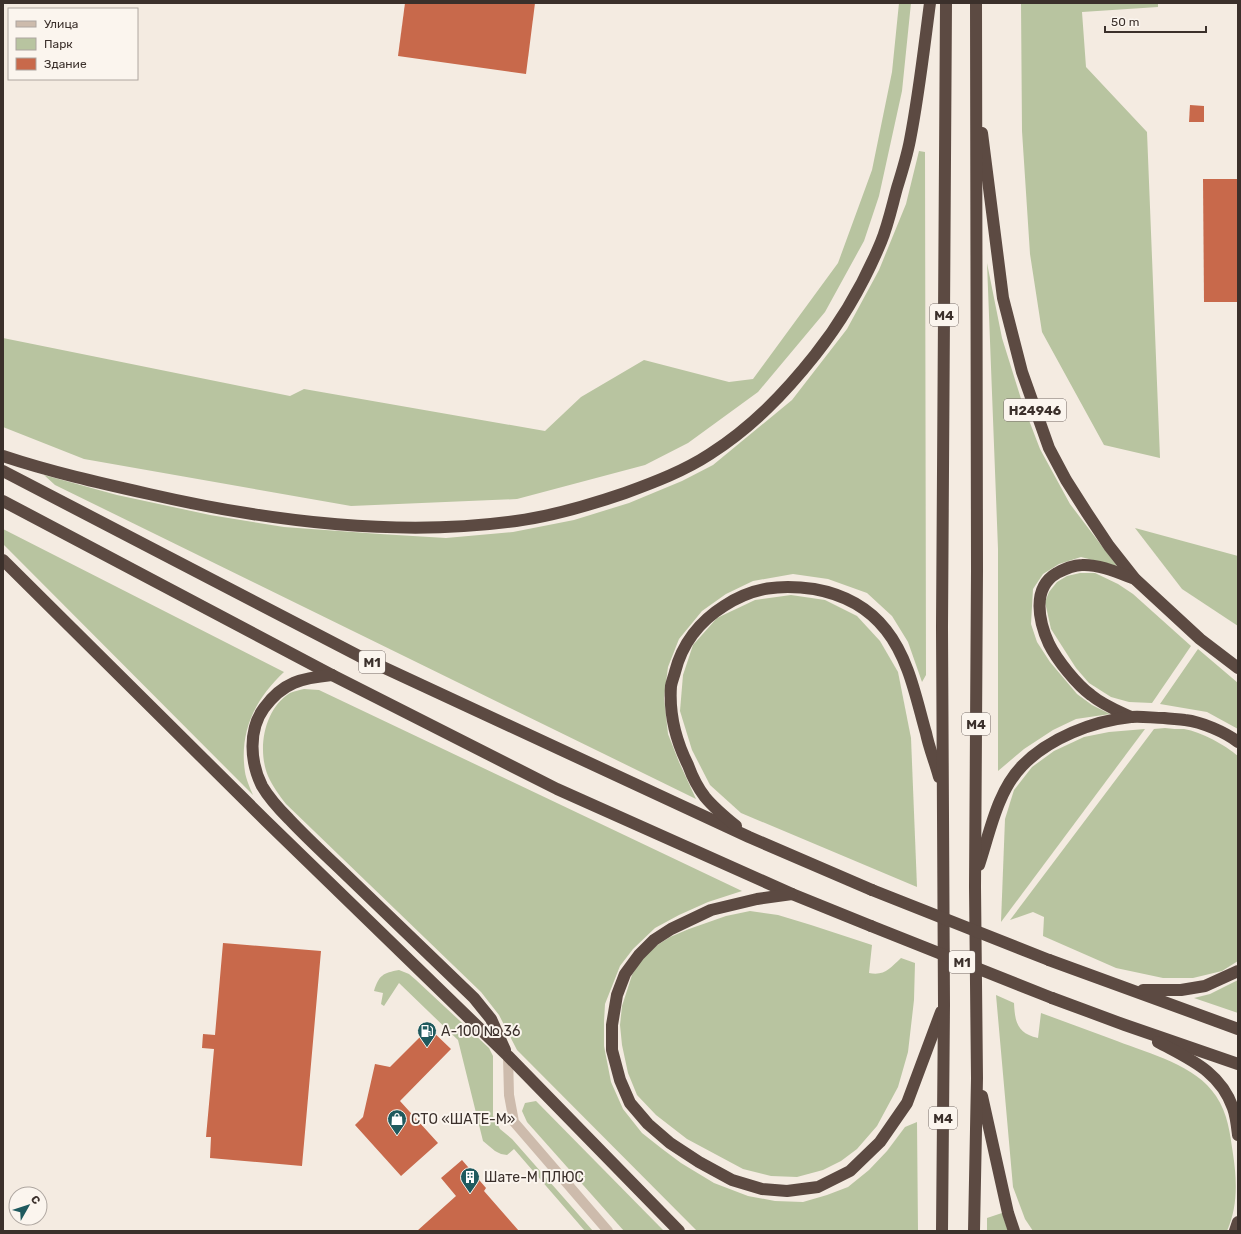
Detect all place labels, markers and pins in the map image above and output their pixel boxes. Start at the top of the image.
fuel station icon: А-100 № 36 [416,1020,438,1048]
place label: А-100 № 36 [441,1023,520,1040]
shop icon: СТО «ШАТЕ-М» [386,1108,408,1136]
place label: СТО «ШАТЕ-М» [411,1111,515,1128]
building icon: Шате-М ПЛЮС [459,1166,481,1194]
place label: Шате-М ПЛЮС [484,1169,584,1186]

